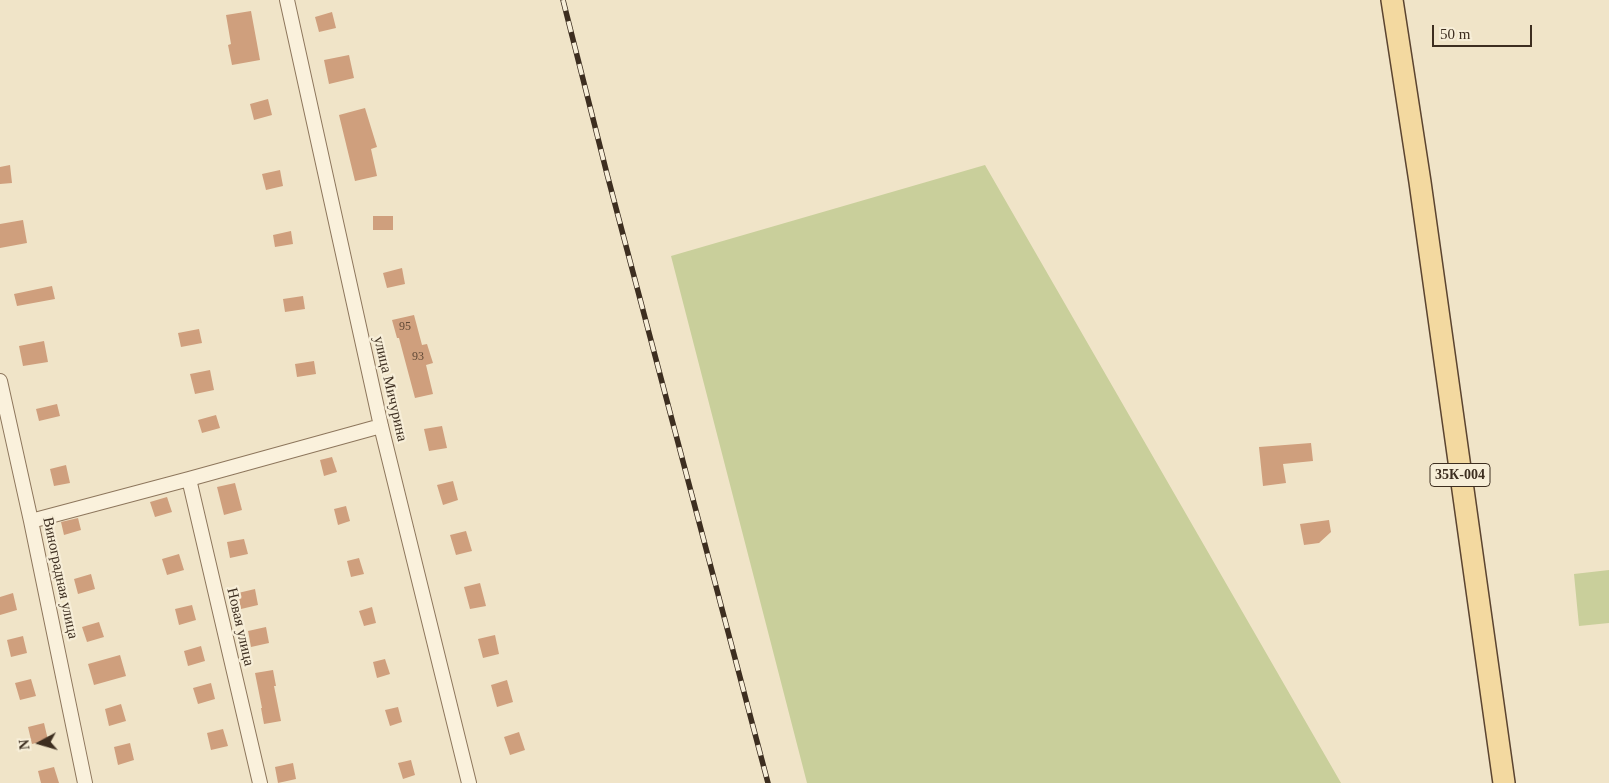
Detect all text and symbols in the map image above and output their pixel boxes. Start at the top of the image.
scale bar [1434,15,1534,47]
text: 50 m [1440,26,1470,42]
house number: 95 [399,320,411,334]
street label: улица Мичурина [369,335,411,443]
house number: 93 [412,350,424,364]
road number: 35К-004 [1430,464,1490,486]
street label: Виноградная улица [38,516,82,640]
street label: Новая улица [222,586,258,668]
north arrow [15,718,65,768]
text: N [17,739,33,750]

